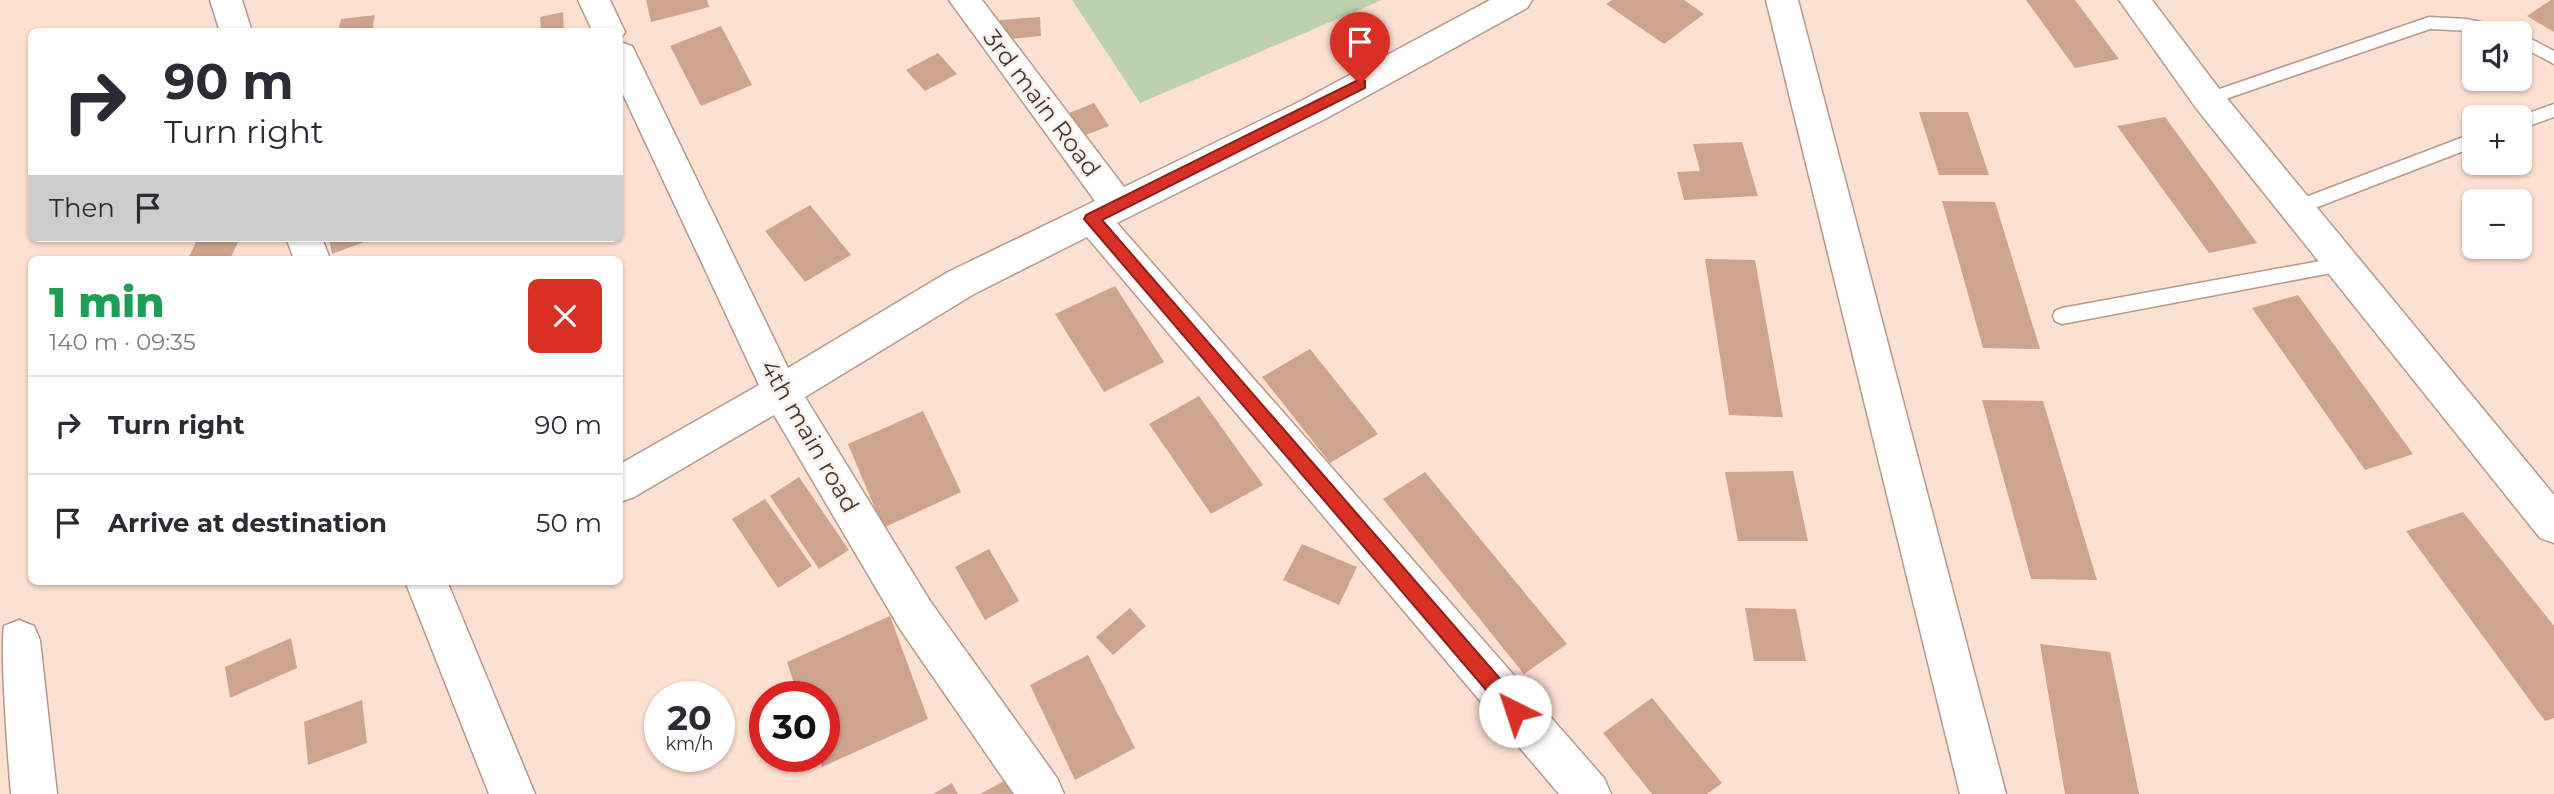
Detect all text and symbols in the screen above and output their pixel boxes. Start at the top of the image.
pin [1330,12.0,1390,84]
map controls [2462,21,2532,259]
button: sound [2462,21,2532,91]
icon: arrive [1341,23,1379,61]
street label: 3rd main Road [977,24,1107,182]
text: 90 m [164,52,294,111]
icon: right [49,56,140,147]
button: + [2462,105,2532,175]
text: Turn right [164,112,324,151]
icon: arrive [129,189,167,227]
button: − [2462,189,2532,259]
text: Then [49,192,115,224]
text: 1 min [49,276,165,328]
button: close [528,279,602,353]
text: 140 m · 09:35 [49,328,196,356]
street label: 4th main road [755,355,865,517]
icon: right [49,406,87,444]
text: Turn right [108,409,244,441]
text: 90 m [535,409,602,441]
icon: arrive [49,504,87,542]
text: Arrive at destination [108,507,387,539]
text: 50 m [536,507,602,539]
position arrow [1478,674,1552,748]
speed limit sign: 30 [749,681,840,772]
text: 20 [667,696,712,739]
text: km/h [665,733,714,755]

